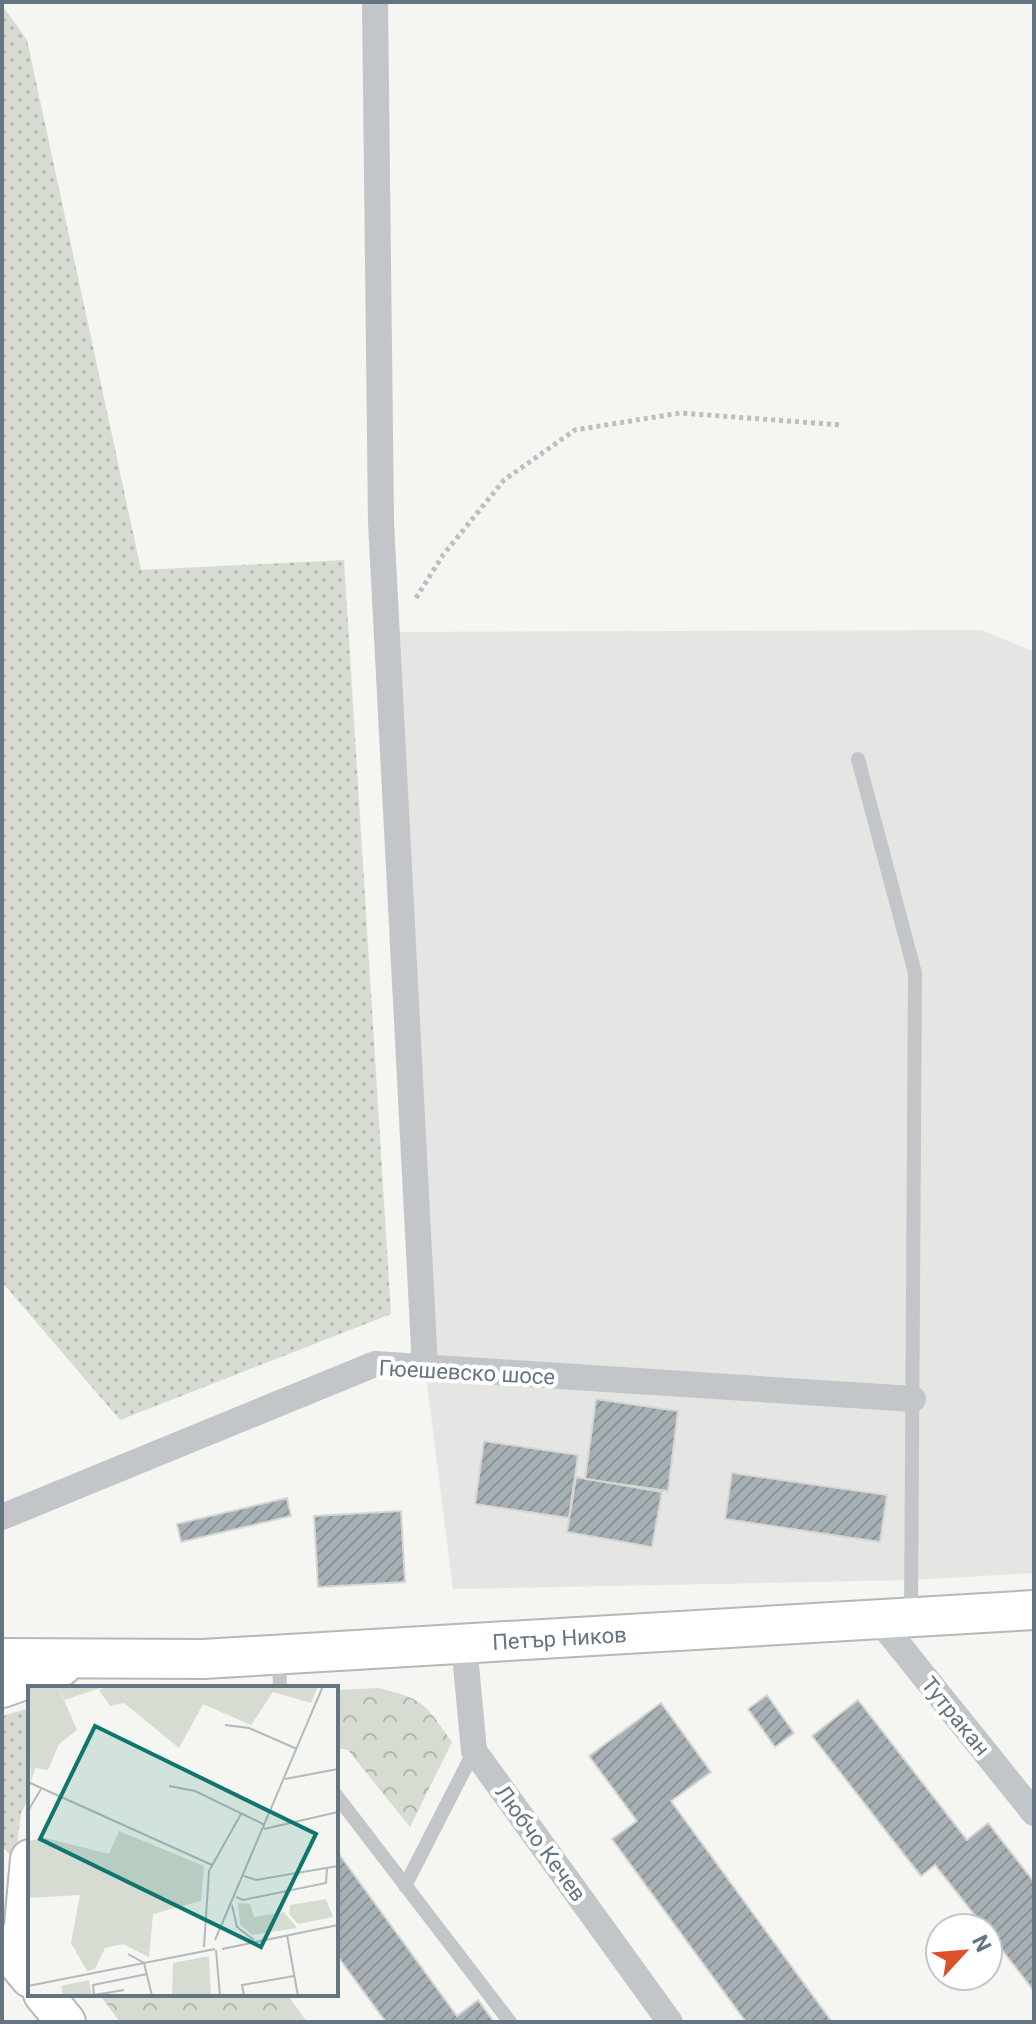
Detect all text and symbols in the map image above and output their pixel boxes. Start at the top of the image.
street label: Гюешевско шосе [378,1355,556,1390]
street label: Петър Ников [492,1622,627,1655]
street label: Тутракан [916,1672,995,1761]
inset map [28,1686,338,1996]
street label: Любчо Кечев [490,1780,591,1906]
north arrow [924,1912,1004,1992]
text: N [967,1931,996,1956]

